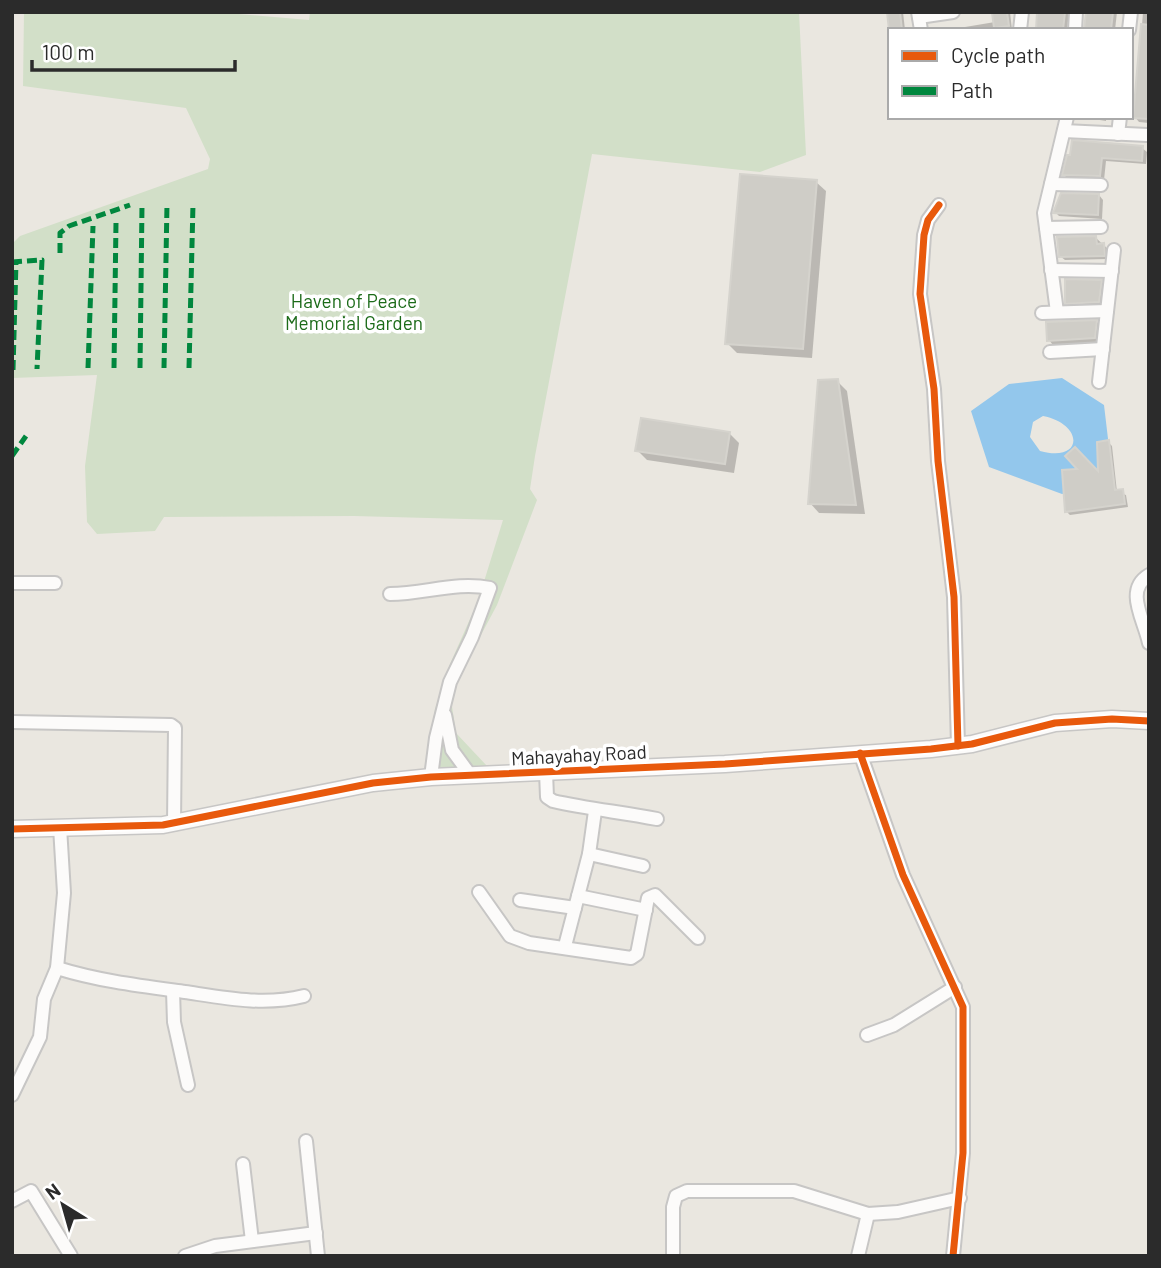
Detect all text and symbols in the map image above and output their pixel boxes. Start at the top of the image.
scale bar [32,28,234,72]
legend [888,28,1133,119]
text: 100 m [42,39,95,64]
text: Cycle path [951,42,1045,67]
text: Path [951,77,993,102]
park label: Haven of Peace Memorial Garden [285,289,423,334]
street label: Mahayahay Road [511,739,647,770]
north arrow [28,1170,98,1240]
text: N [40,1178,64,1204]

